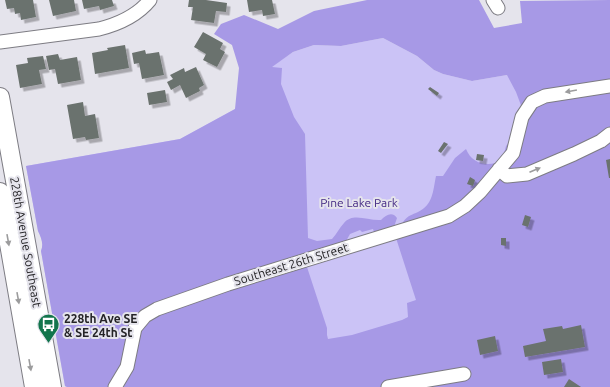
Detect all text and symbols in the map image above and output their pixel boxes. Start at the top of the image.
one-way arrow [565,88,577,94]
one-way arrow [529,167,541,173]
street label: 228th Avenue Southeast [8,176,44,309]
park label: Pine Lake Park [320,196,398,209]
one-way arrow [5,234,11,246]
street label: Southeast 26th Street [232,240,350,288]
one-way arrow [16,292,22,304]
bus stop icon: 228th Ave SE & SE 24th St [35,312,61,345]
place label: 228th Ave SE & SE 24th St [64,312,137,339]
one-way arrow [27,359,33,371]

